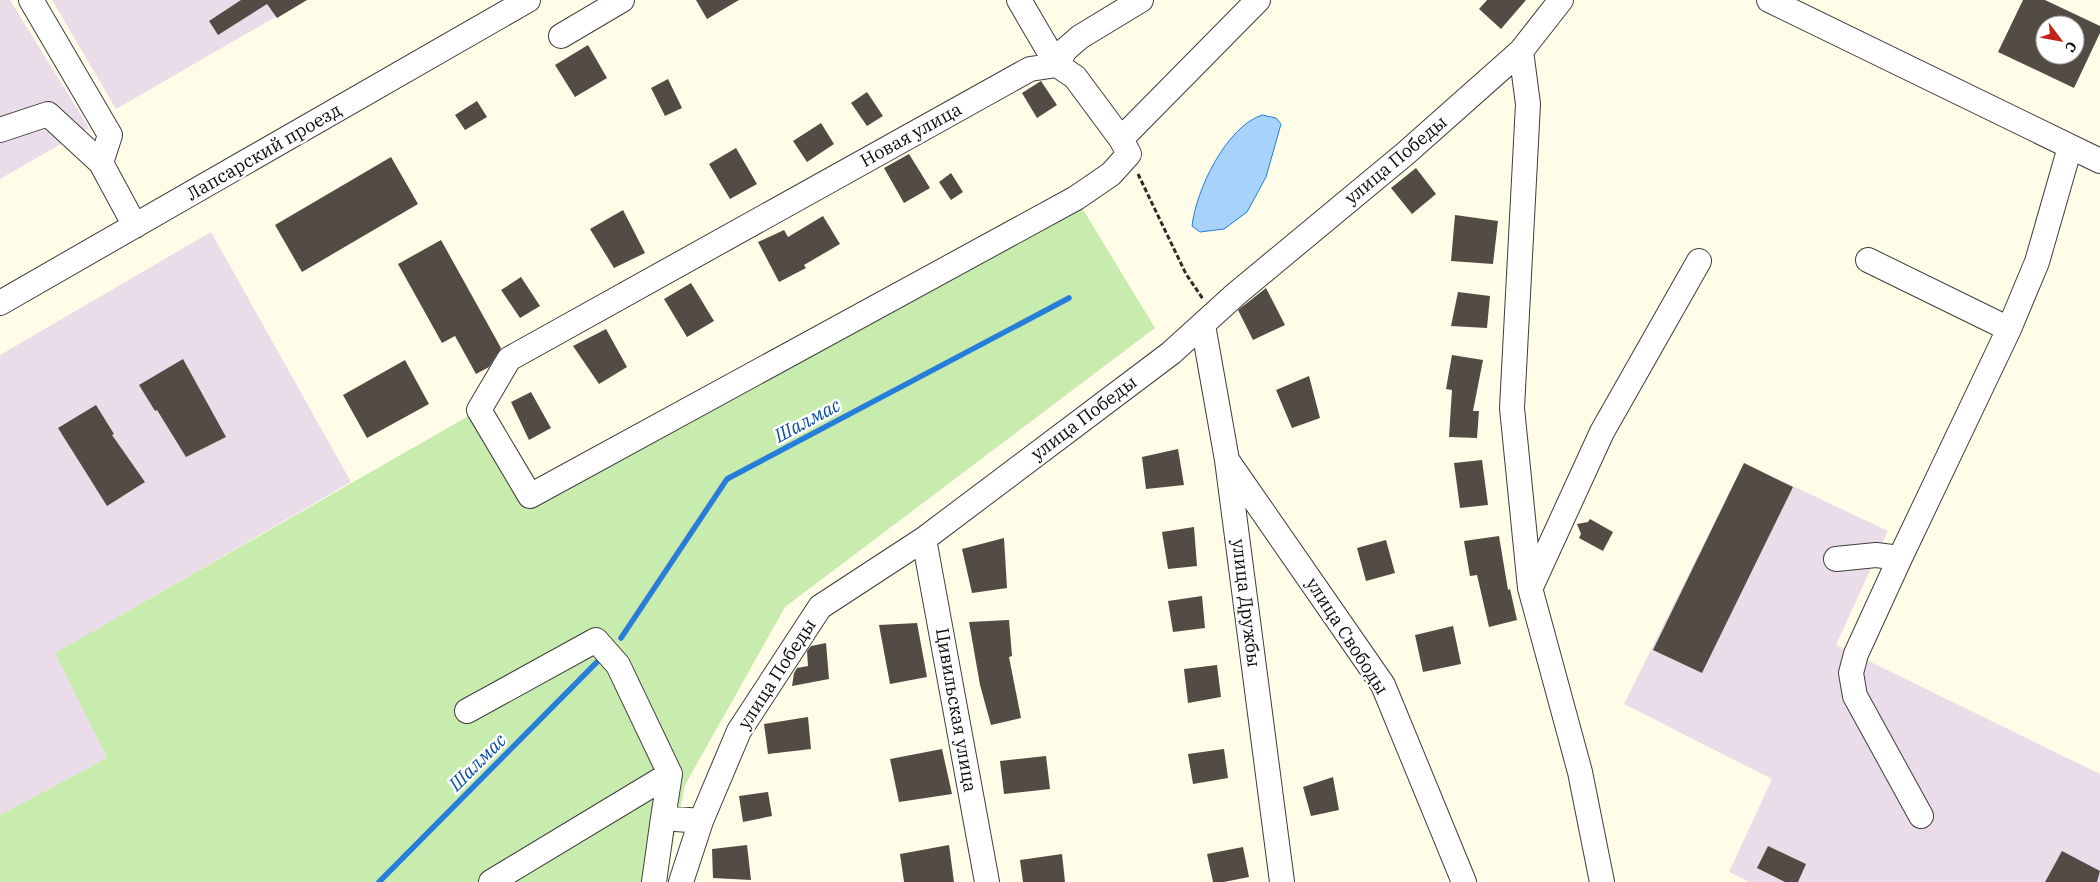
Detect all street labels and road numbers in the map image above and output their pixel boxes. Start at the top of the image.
street label: Новая улица [856,97,966,172]
street label: Лапсарский проезд [182,98,345,205]
street label: улица Победы [1340,110,1452,209]
street label: улица Победы [1026,370,1141,465]
street label: улица Дружбы [1227,537,1266,668]
street label: улица Свободы [1301,573,1394,699]
street label: улица Победы [732,614,821,733]
street label: Цивильская улица [931,626,982,794]

